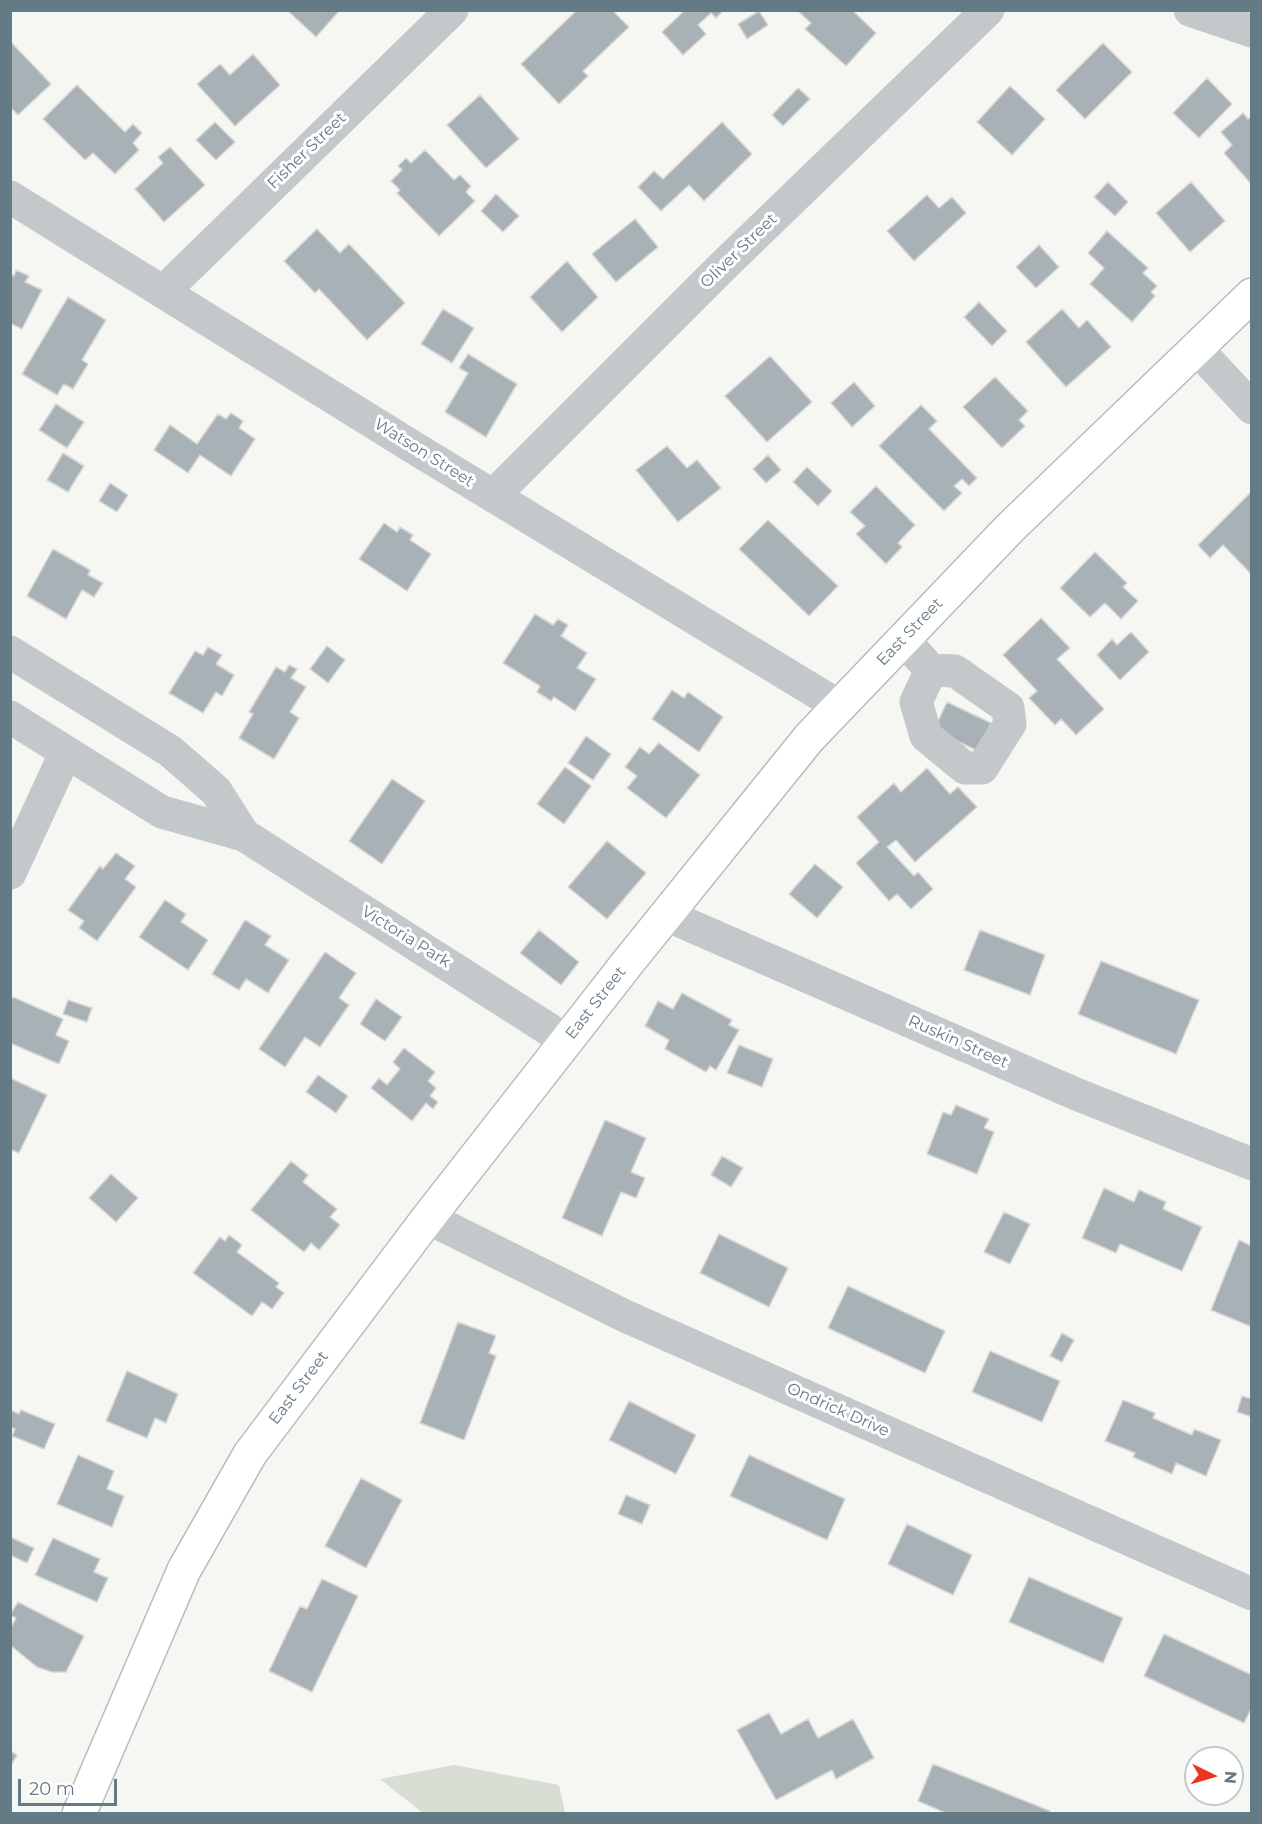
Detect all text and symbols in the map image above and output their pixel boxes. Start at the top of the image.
street label: Fisher Street [264,109,350,193]
street label: Oliver Street [697,210,781,292]
street label: Watson Street [371,415,477,491]
street label: East Street [873,594,947,670]
street label: Victoria Park [358,902,454,972]
street label: East Street [562,963,630,1043]
street label: Ruskin Street [905,1011,1011,1073]
street label: East Street [265,1348,333,1428]
street label: Ondrick Drive [784,1379,892,1441]
north arrow [1184,1746,1244,1806]
scale bar [21,1767,120,1805]
text: N [1220,1770,1240,1785]
text: 20 m [29,1778,75,1800]

